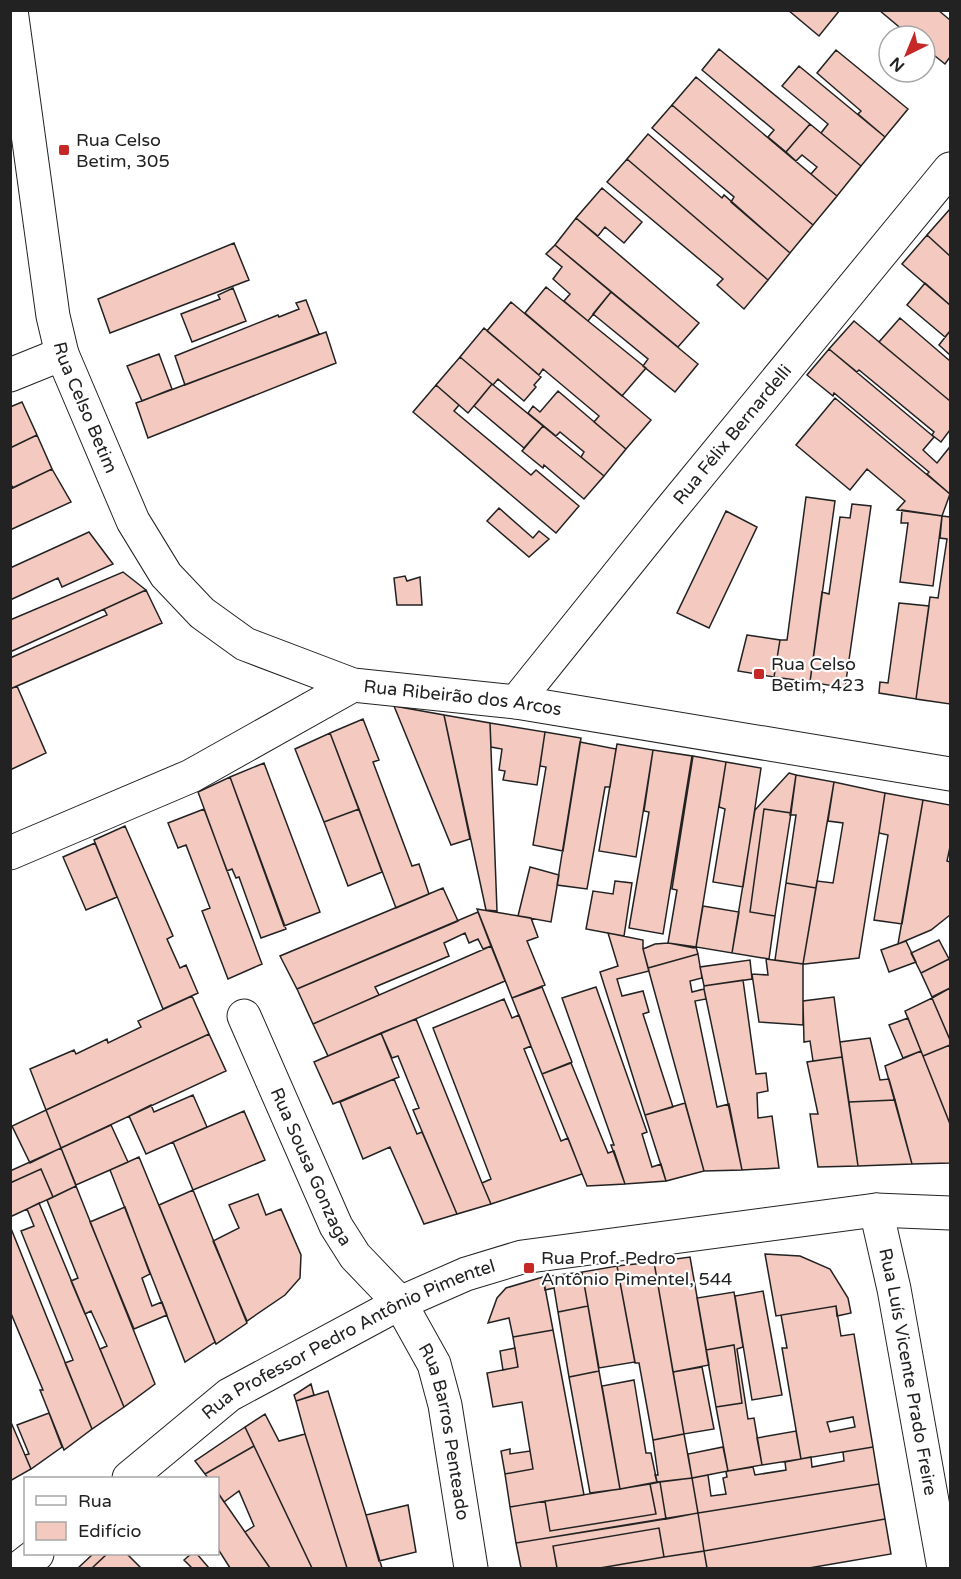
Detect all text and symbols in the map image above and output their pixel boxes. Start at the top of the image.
north arrow [877,24,937,84]
text: N [886,53,909,76]
place label: Rua Celso Betim, 305 [76,129,170,172]
marker: Rua Celso Betim, 305 [57,143,71,157]
street label: Rua Celso Betim [49,340,122,476]
street label: Rua Félix Bernardelli [668,360,796,509]
place label: Rua Celso Betim, 423 [771,653,865,696]
marker: Rua Celso Betim, 423 [752,667,766,681]
street label: Rua Ribeirão dos Arcos [363,675,563,720]
street label: Rua Sousa Gonzaga [266,1084,357,1250]
street label: Rua Luís Vicente Prado Freire [874,1246,942,1497]
place label: Rua Prof. Pedro Antônio Pimentel, 544 [541,1247,732,1290]
street label: Rua Professor Pedro Antônio Pimentel [197,1255,498,1424]
marker: Rua Prof. Pedro Antônio Pimentel, 544 [522,1261,536,1275]
street label: Rua Barros Penteado [414,1339,474,1522]
legend [24,1477,219,1555]
text: Rua [78,1490,112,1512]
text: Edifício [78,1520,142,1542]

